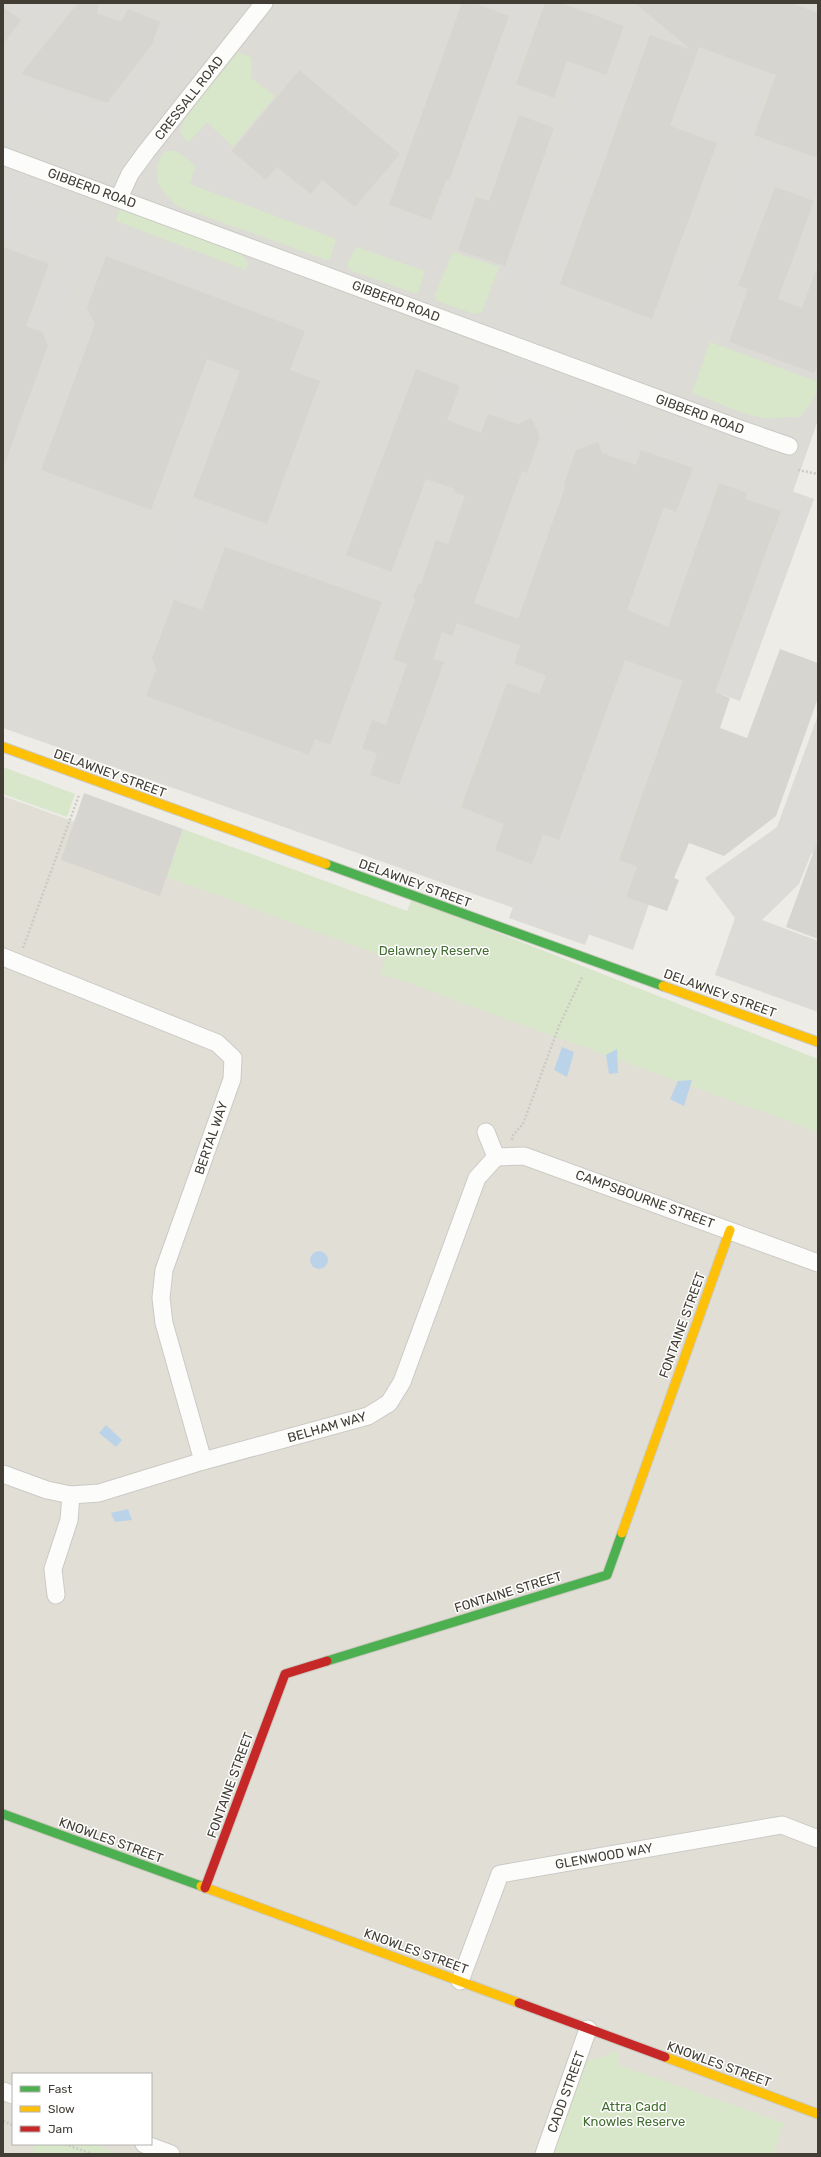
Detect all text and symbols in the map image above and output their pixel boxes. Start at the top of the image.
street label: CRESSALL ROAD [152,53,226,143]
street label: GIBBERD ROAD [46,165,138,211]
street label: GIBBERD ROAD [350,277,442,325]
street label: GIBBERD ROAD [654,391,746,437]
street label: DELAWNEY STREET [52,746,169,800]
street label: DELAWNEY STREET [357,856,474,910]
park label: Delawney Reserve [379,943,489,958]
street label: DELAWNEY STREET [662,966,779,1020]
street label: BERTAL WAY [191,1099,231,1177]
street label: CAMPSBOURNE STREET [574,1167,717,1231]
street label: FONTAINE STREET [656,1270,708,1380]
street label: BELHAM WAY [286,1408,369,1445]
street label: FONTAINE STREET [452,1568,564,1615]
street label: FONTAINE STREET [204,1730,256,1840]
street label: KNOWLES STREET [57,1814,166,1866]
street label: GLENWOOD WAY [554,1840,655,1872]
street label: KNOWLES STREET [362,1925,471,1977]
street label: KNOWLES STREET [665,2038,774,2090]
street label: CADD STREET [544,2049,588,2135]
legend [12,2073,152,2145]
text: Fast [48,2082,72,2096]
park label: Attra Cadd Knowles Reserve [583,2099,685,2129]
text: Slow [48,2102,75,2116]
text: Jam [48,2122,73,2136]

